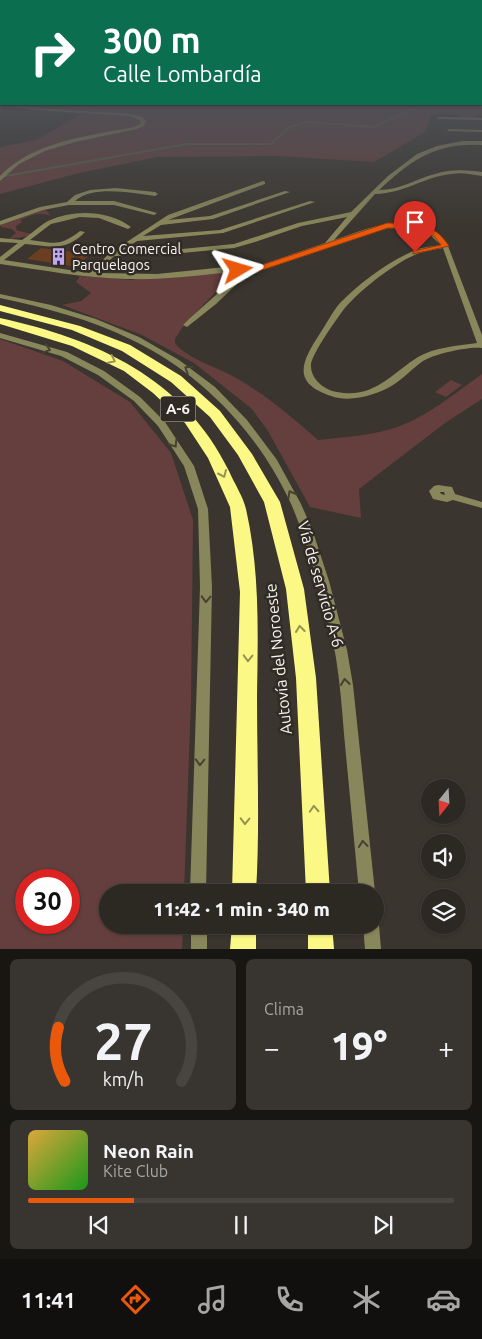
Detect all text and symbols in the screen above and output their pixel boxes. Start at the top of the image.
icon: right [20,20,85,85]
text: 300 m [103,20,201,60]
text: Calle Lombardía [103,61,262,86]
pin [394,201,436,252]
icon: arrive [401,208,429,236]
place label: Centro Comercial Parquelagos [72,241,181,273]
position arrow [211,243,263,295]
building icon: Centro Comercial Parquelagos [48,247,68,267]
one-way arrow [42,343,50,353]
one-way arrow [106,354,115,364]
one-way arrow [185,366,194,376]
road number: A-6 [160,396,196,422]
one-way arrow [168,438,178,447]
one-way arrow [216,469,227,478]
one-way arrow [287,490,297,499]
street label: Vía de servicio A-6 [294,519,348,649]
street label: Autovía del Noroeste [261,583,295,735]
one-way arrow [200,596,211,604]
one-way arrow [295,625,306,633]
one-way arrow [243,655,253,663]
one-way arrow [340,678,351,686]
one-way arrow [195,758,206,766]
north arrow [421,779,466,824]
map controls [421,779,466,934]
one-way arrow [308,805,319,813]
one-way arrow [240,818,250,825]
button: sound [421,834,466,879]
one-way arrow [357,840,368,848]
speed limit sign: 30 [15,869,80,934]
button: layers [421,889,466,934]
text: 11:42 · 1 min · 340 m [153,898,330,920]
text: Clima [264,1000,304,1018]
text: 27 [94,1012,152,1070]
text: 19° [331,1025,387,1067]
text: − [264,1032,280,1063]
text: + [438,1032,454,1063]
text: km/h [102,1069,144,1089]
text: Neon Rain [103,1140,194,1162]
text: Kite Club [103,1162,168,1180]
icon: previous [85,1211,113,1239]
icon: pause [227,1211,255,1239]
icon: next [369,1211,397,1239]
icon: directions [118,1282,153,1317]
icon: music [195,1282,230,1317]
icon: phone [272,1282,307,1317]
icon: climate [349,1282,384,1317]
icon: car [426,1282,461,1317]
text: 11:41 [21,1287,76,1312]

